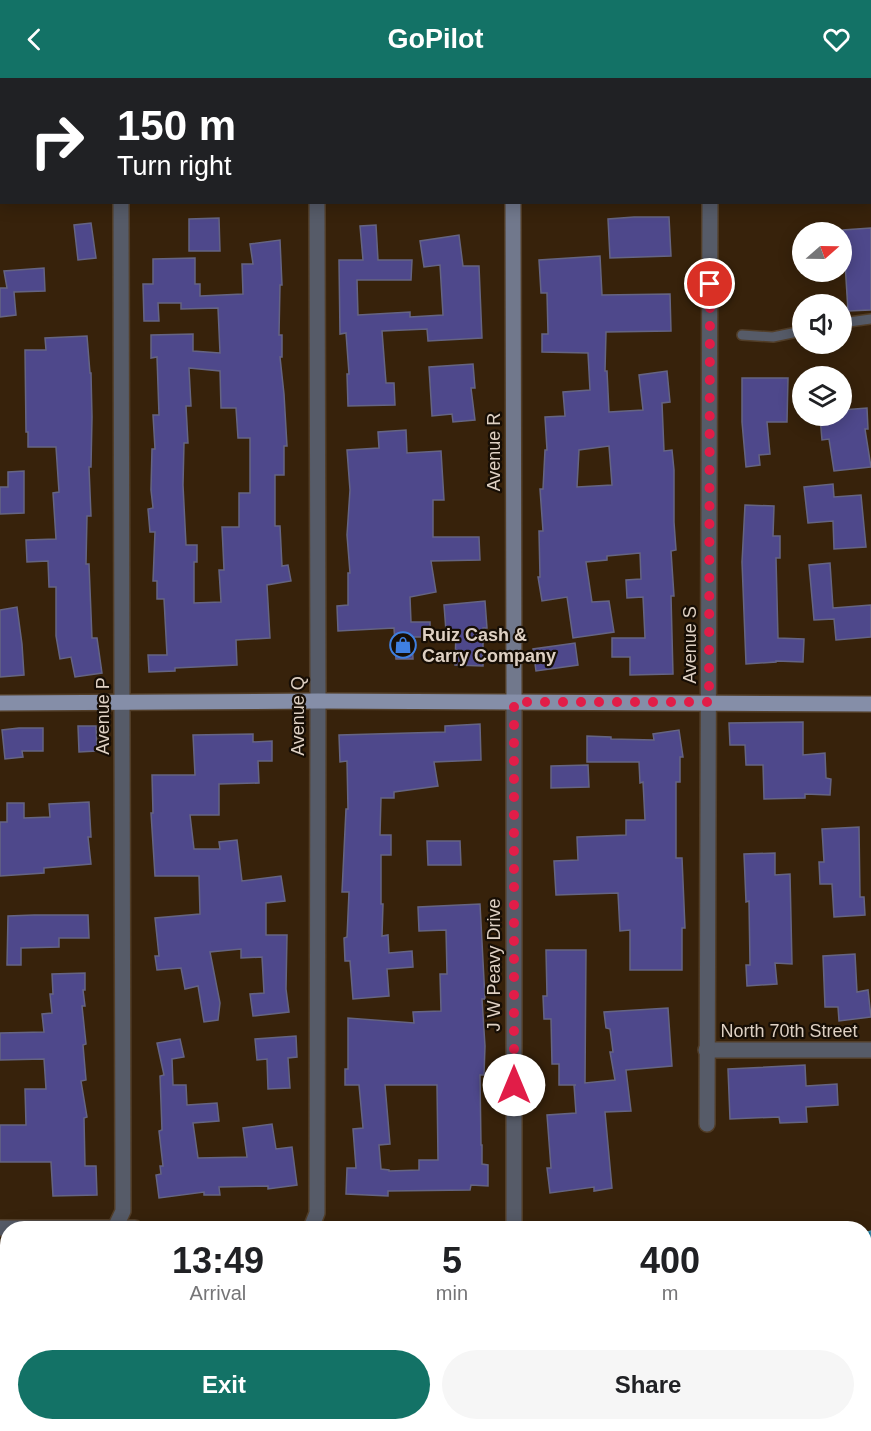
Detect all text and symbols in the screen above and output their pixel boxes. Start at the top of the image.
icon: back [18,23,51,56]
icon: heart [820,23,853,56]
text: GoPilot [388,24,484,54]
icon: right [18,102,96,180]
text: 150 m [117,102,236,149]
text: Turn right [117,151,232,181]
north arrow [792,222,852,282]
map controls [792,222,852,426]
pin [684,258,735,309]
icon: arrive [693,267,726,300]
button: sound [792,294,852,354]
button: layers [792,366,852,426]
street label: Avenue R [484,413,504,491]
street label: Avenue S [680,606,700,684]
place label: Ruiz Cash & Carry Company [422,625,556,666]
shop icon: Ruiz Cash & Carry Company [388,630,418,660]
street label: Avenue Q [288,676,308,756]
street label: Avenue P [93,677,113,755]
street label: J W Peavy Drive [484,898,504,1032]
street label: North 70th Street [720,1021,858,1041]
position arrow [482,1053,546,1117]
text: 13:49 [172,1240,264,1281]
text: 5 [442,1240,462,1281]
text: 400 [640,1240,700,1281]
text: Arrival [190,1282,246,1304]
text: min [436,1282,468,1304]
text: m [662,1282,678,1304]
button: Exit [18,1350,430,1419]
button: Share [442,1350,854,1419]

